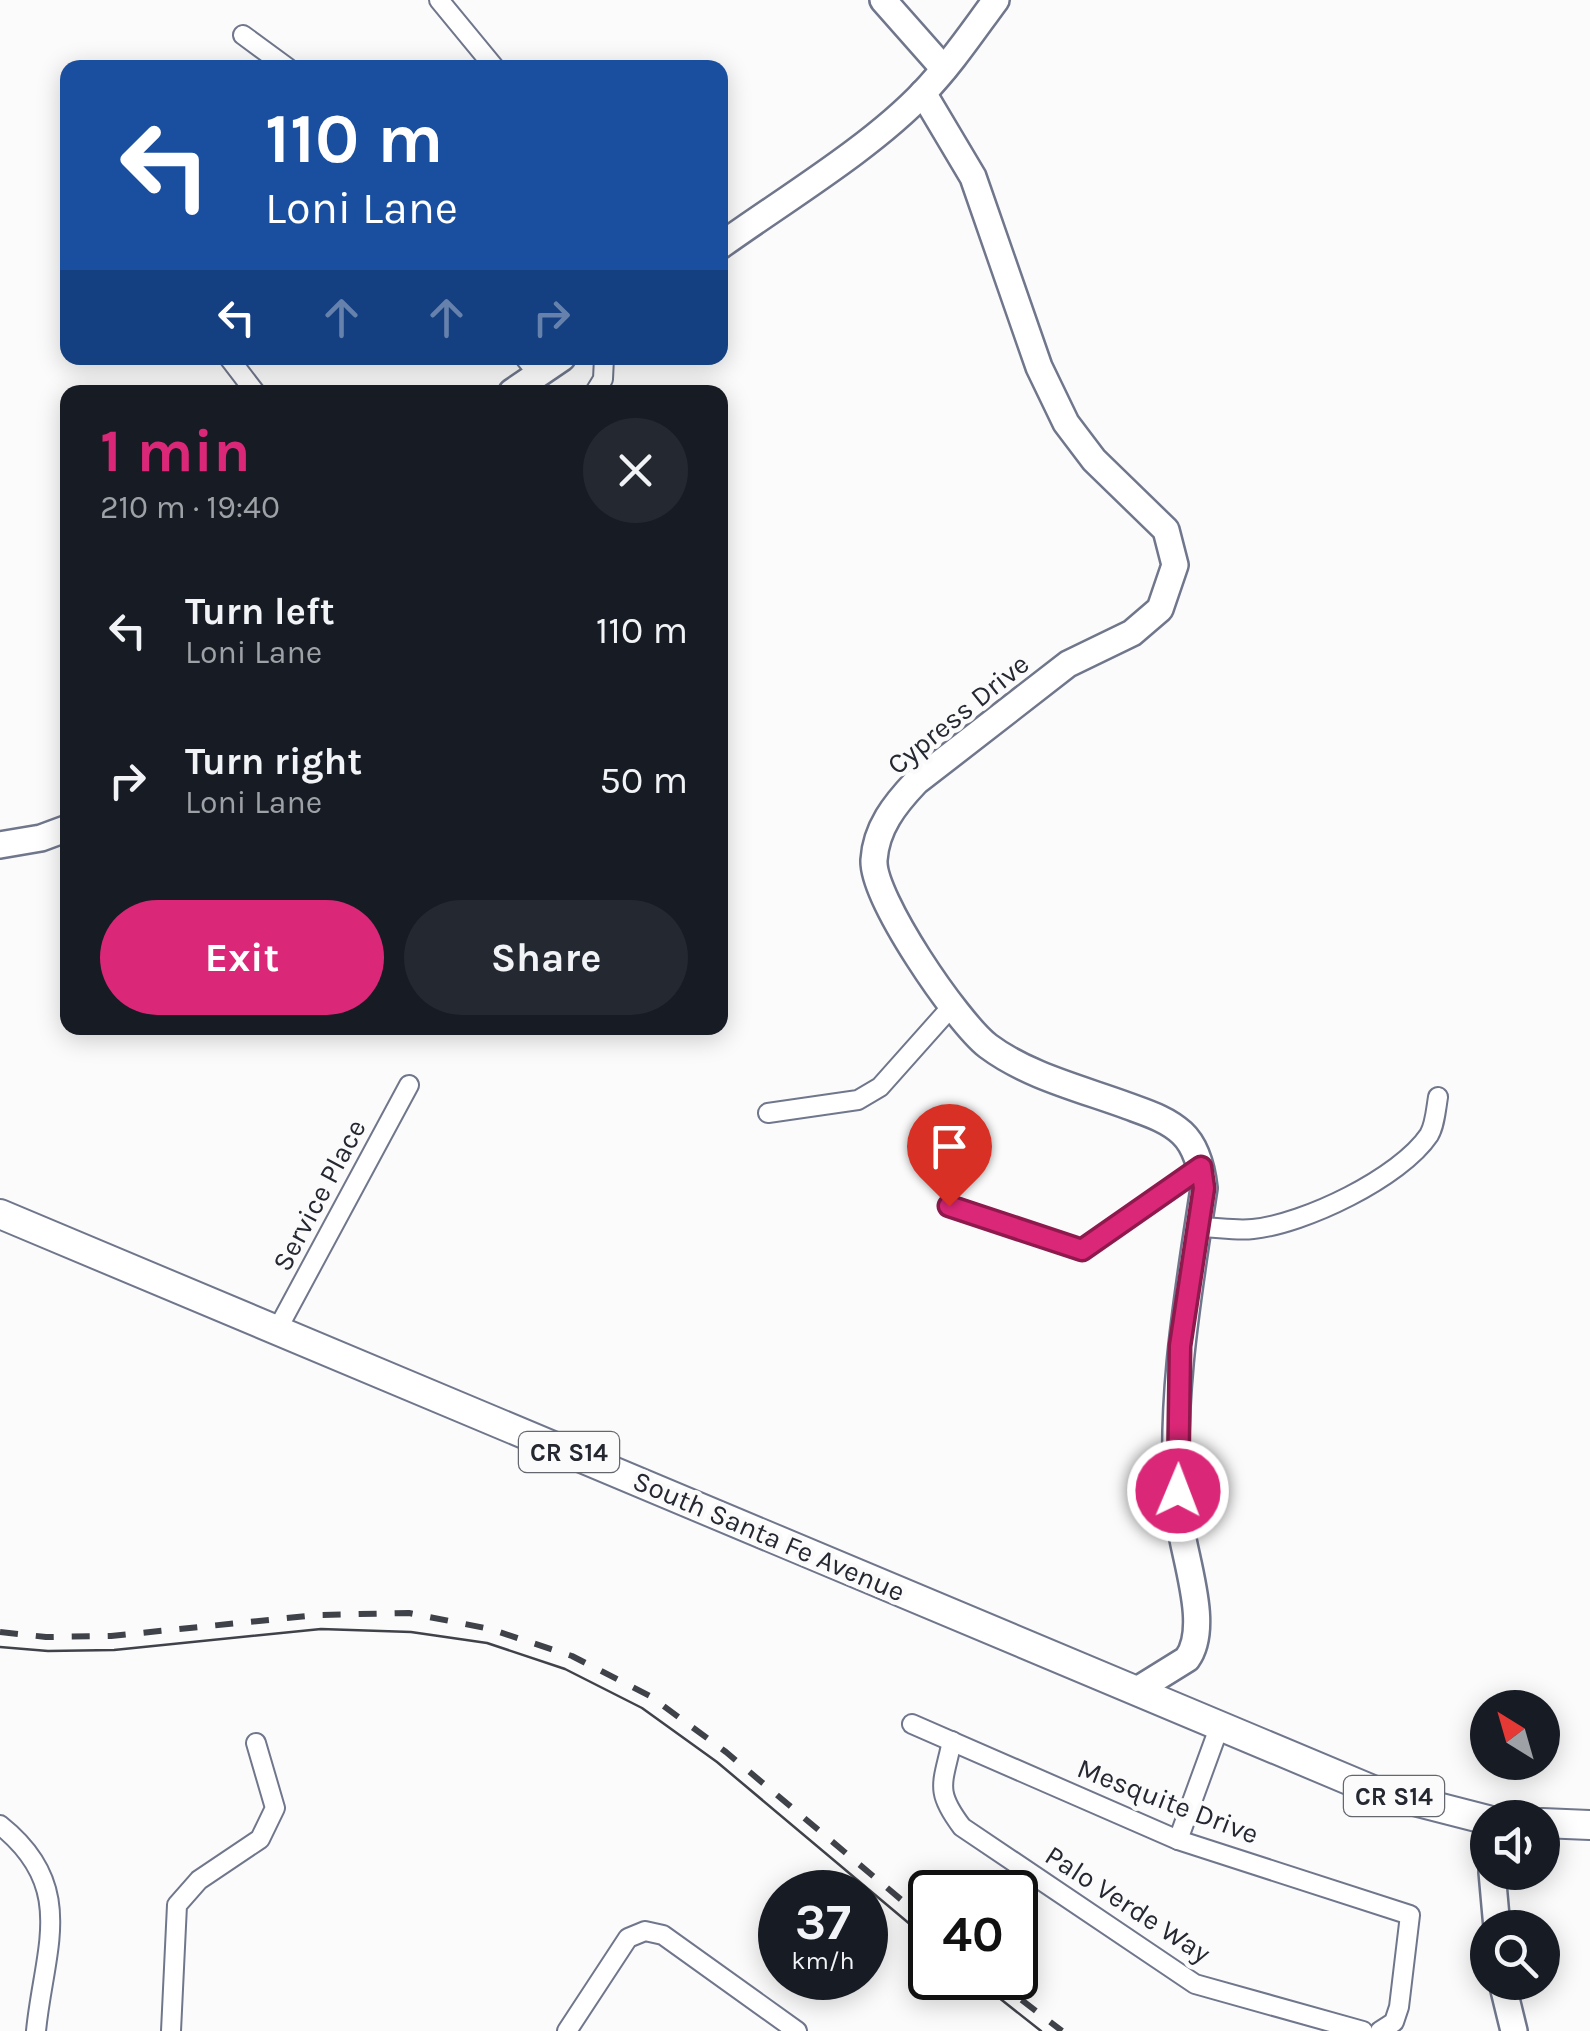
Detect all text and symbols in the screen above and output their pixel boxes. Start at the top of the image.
text: 110 m [265,98,443,180]
icon: left [100,100,230,230]
text: Loni Lane [265,182,458,234]
icon: left [209,290,264,345]
icon: ahead [314,290,369,345]
icon: ahead [419,290,474,345]
icon: right [524,290,579,345]
text: 1 min [100,416,251,486]
button: close [583,418,688,523]
text: 210 m · 19:40 [100,489,280,526]
text: Turn left [185,589,335,634]
icon: left [100,603,155,658]
text: 110 m [596,608,688,653]
text: Loni Lane [185,634,322,671]
street label: Cypress Drive [881,647,1035,781]
text: Turn right [185,739,362,784]
icon: right [100,753,155,808]
text: 50 m [599,758,688,803]
text: Loni Lane [185,784,322,821]
button: Exit [100,900,384,1015]
button: Share [404,900,688,1015]
pin [907,1104,992,1207]
street label: Service Place [265,1114,373,1276]
icon: arrive [922,1119,977,1174]
road number: CR S14 [519,1432,619,1472]
position arrow [1126,1439,1230,1543]
street label: South Santa Fe Avenue [628,1464,910,1608]
north arrow [1470,1690,1560,1780]
map controls [1470,1690,1560,2000]
street label: Mesquite Drive [1073,1751,1263,1851]
road number: CR S14 [1344,1776,1444,1816]
button: sound [1470,1800,1560,1890]
street label: Palo Verde Way [1039,1838,1217,1970]
speed limit sign: 40 [908,1870,1038,2000]
text: 37 [795,1893,851,1952]
button: search [1470,1910,1560,2000]
text: km/h [791,1946,855,1975]

